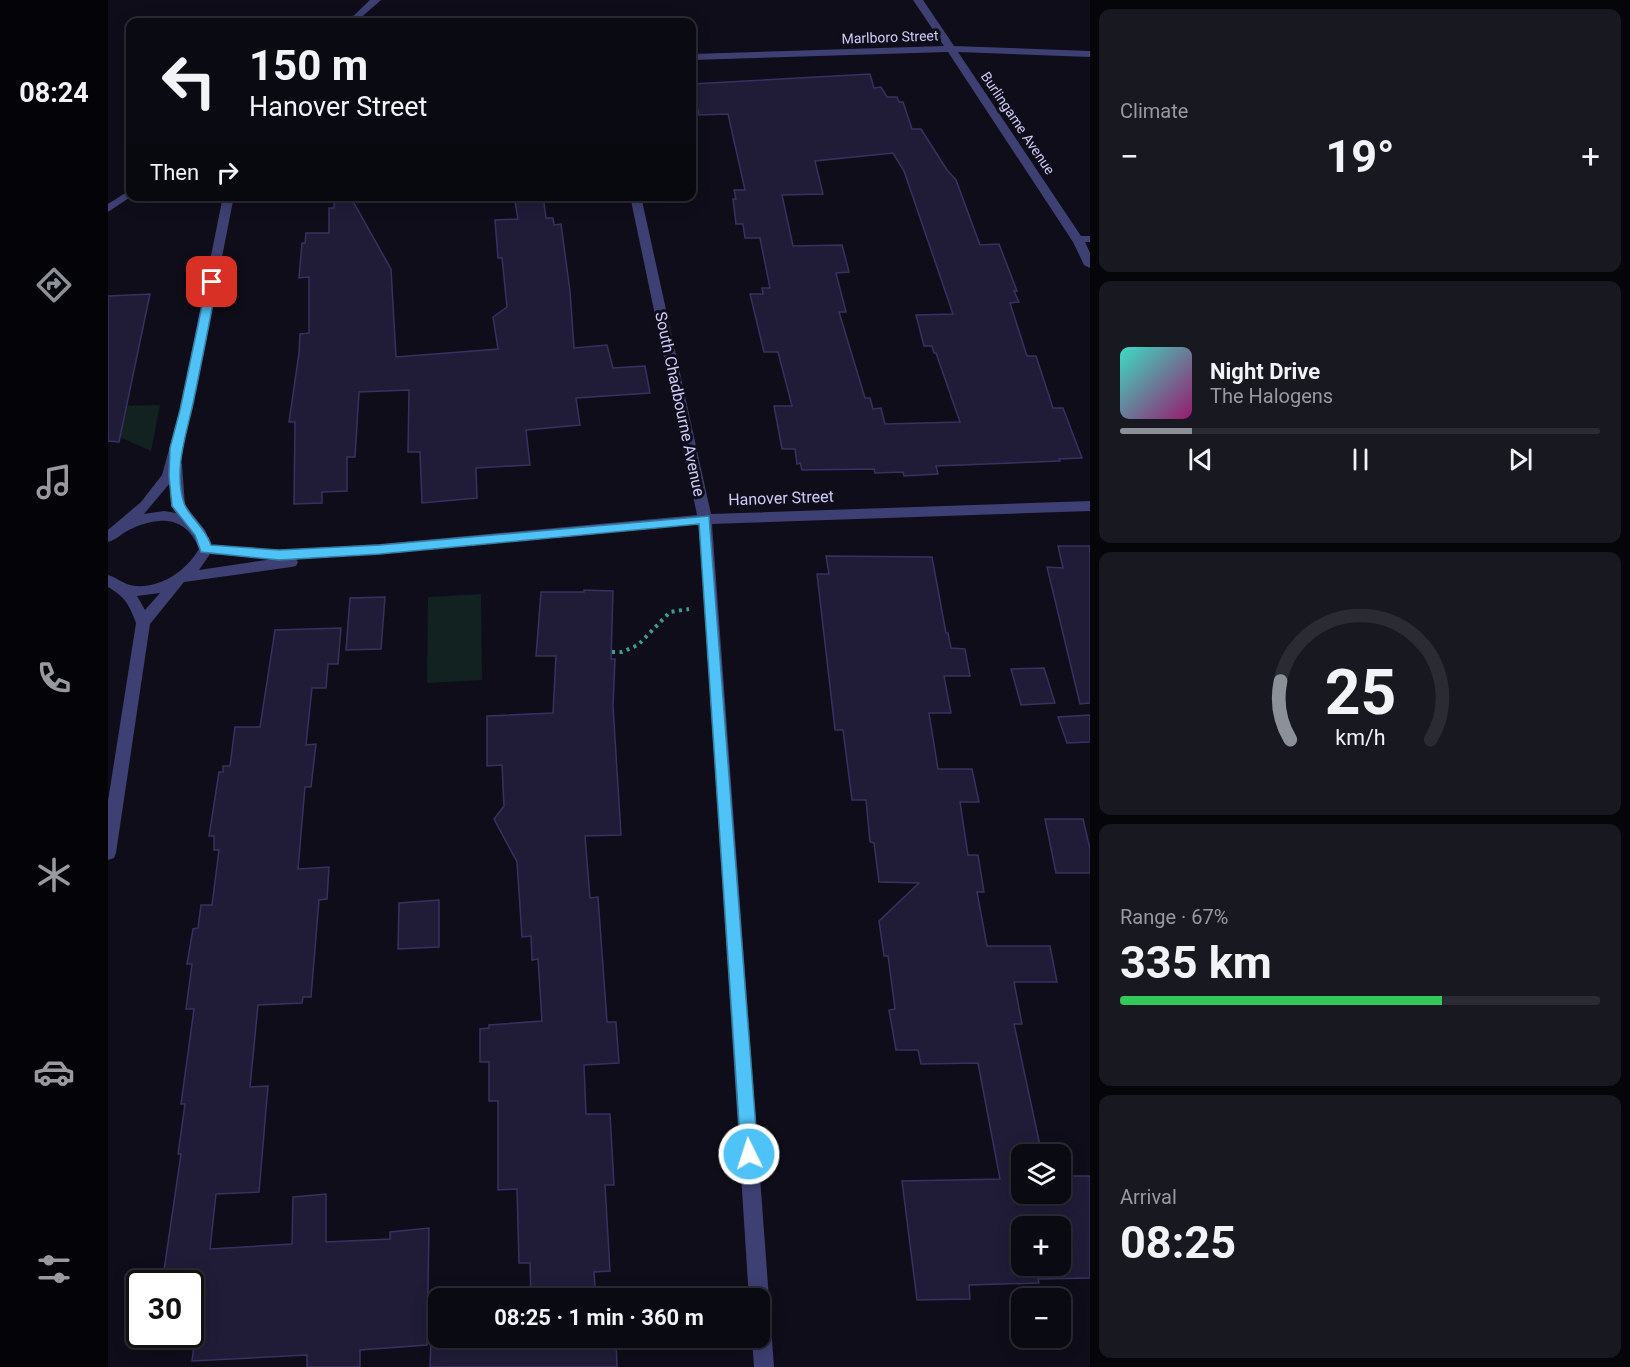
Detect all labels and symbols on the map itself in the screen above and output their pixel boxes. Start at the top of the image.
street label: Marlboro Street [841,27,939,47]
street label: Burlingame Avenue [978,69,1058,177]
pin [186,256,237,307]
street label: South Chadbourne Avenue [651,310,709,498]
street label: Hanover Street [728,487,834,509]
position arrow [717,1122,781,1186]
speed limit sign: 30 [126,1270,204,1348]

